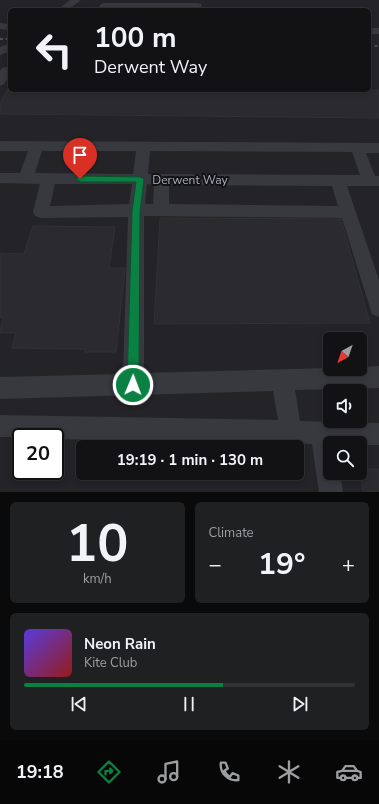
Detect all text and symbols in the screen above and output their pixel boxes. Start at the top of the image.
text: 100 m [94,19,177,57]
icon: left [28,24,80,76]
text: Derwent Way [94,55,207,79]
pin [63,138,97,179]
icon: arrive [69,144,91,166]
street label: Derwent Way [152,172,229,188]
north arrow [323,332,367,376]
map controls [323,332,367,480]
position arrow [112,364,154,406]
button: sound [323,384,367,428]
speed limit sign: 20 [12,428,64,480]
button: search [323,436,367,480]
text: 19:19 · 1 min · 130 m [117,450,263,470]
text: 10 [66,508,128,579]
text: Climate [209,524,254,542]
text: 19° [258,544,305,585]
text: − [209,550,222,580]
text: + [342,550,355,580]
text: km/h [83,570,112,588]
text: Neon Rain [84,634,156,654]
text: Kite Club [84,654,137,672]
icon: previous [68,693,90,715]
icon: pause [178,693,200,715]
icon: next [289,693,311,715]
icon: directions [95,758,123,786]
icon: music [155,758,183,786]
icon: phone [215,758,243,786]
icon: climate [275,758,303,786]
icon: car [335,758,363,786]
text: 19:18 [16,760,64,784]

